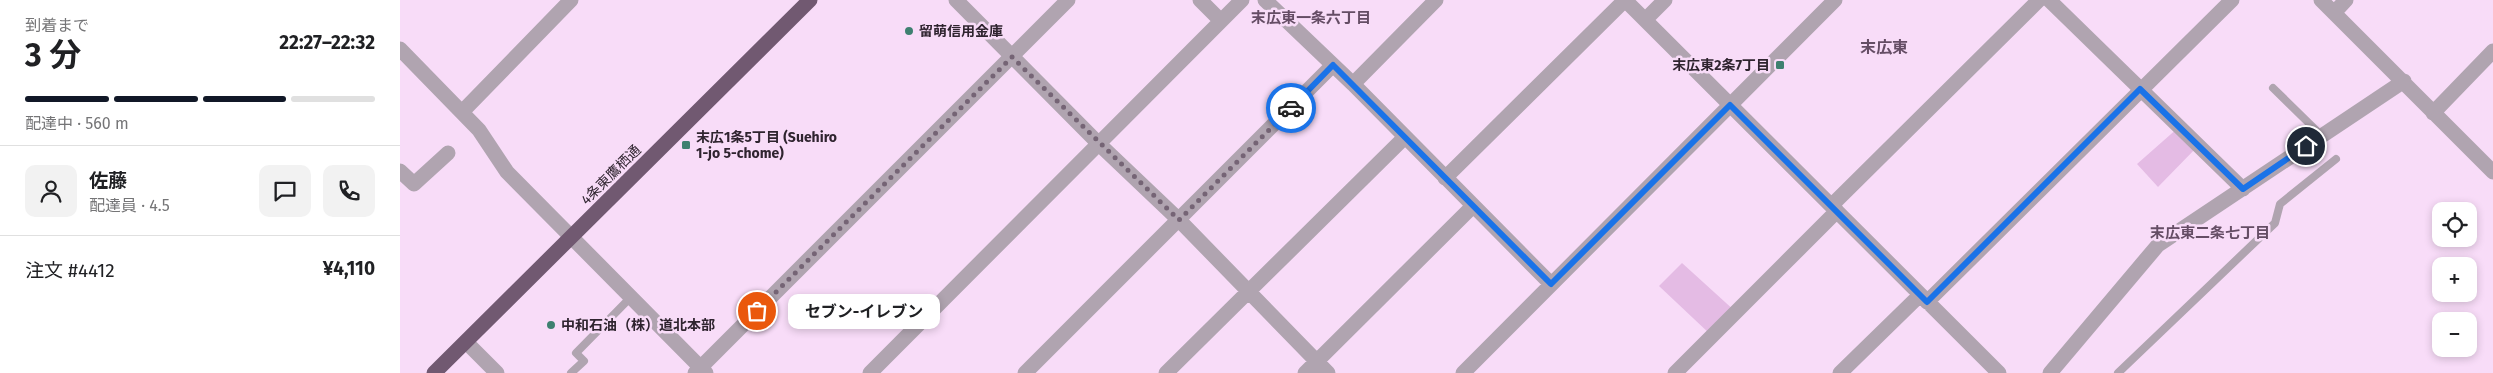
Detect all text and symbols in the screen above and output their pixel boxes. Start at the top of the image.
district label: 末広東一条六丁目 [1251,9,1371,27]
text: 到着まで [25,16,89,35]
place label: 留萌信用金庫 [919,23,1003,40]
marker: 留萌信用金庫 [903,25,915,37]
text: 22:27–22:32 [279,31,375,54]
text: 3 分 [25,36,81,74]
district label: 末広東 [1860,38,1908,57]
place label: 末広東2条7丁目 [1672,57,1770,74]
marker: 末広東2条7丁目 [1774,59,1786,71]
courier [1266,83,1316,133]
icon: car [1277,94,1305,122]
text: 配達中 · 560 m [25,114,129,133]
pin [2285,125,2327,167]
place label: 末広1条5丁目 (Suehiro 1-jo 5-chome) [696,129,837,162]
icon: home [2292,132,2320,160]
marker: 末広1条5丁目 (Suehiro 1-jo 5-chome) [680,139,692,151]
street label: 4条東鷹栖通 [578,142,644,208]
button: person [25,165,77,217]
button: chat [259,165,311,217]
button: phone [323,165,375,217]
text: 佐藤 [89,169,127,192]
text: 配達員 · 4.5 [89,196,170,215]
map controls [2432,202,2477,357]
button: locate [2432,202,2477,247]
district label: 末広東二条七丁目 [2150,224,2270,242]
text: ¥4,110 [323,257,375,280]
button: + [2432,257,2477,302]
text: 注文 #4412 [25,259,115,282]
pin [736,290,778,332]
callout: セブン-イレブン [787,294,940,328]
icon: bag [743,297,771,325]
text: セブン-イレブン [805,302,923,321]
button: − [2432,312,2477,357]
place label: 中和石油（株）道北本部 [561,317,715,334]
marker: 中和石油（株）道北本部 [545,319,557,331]

